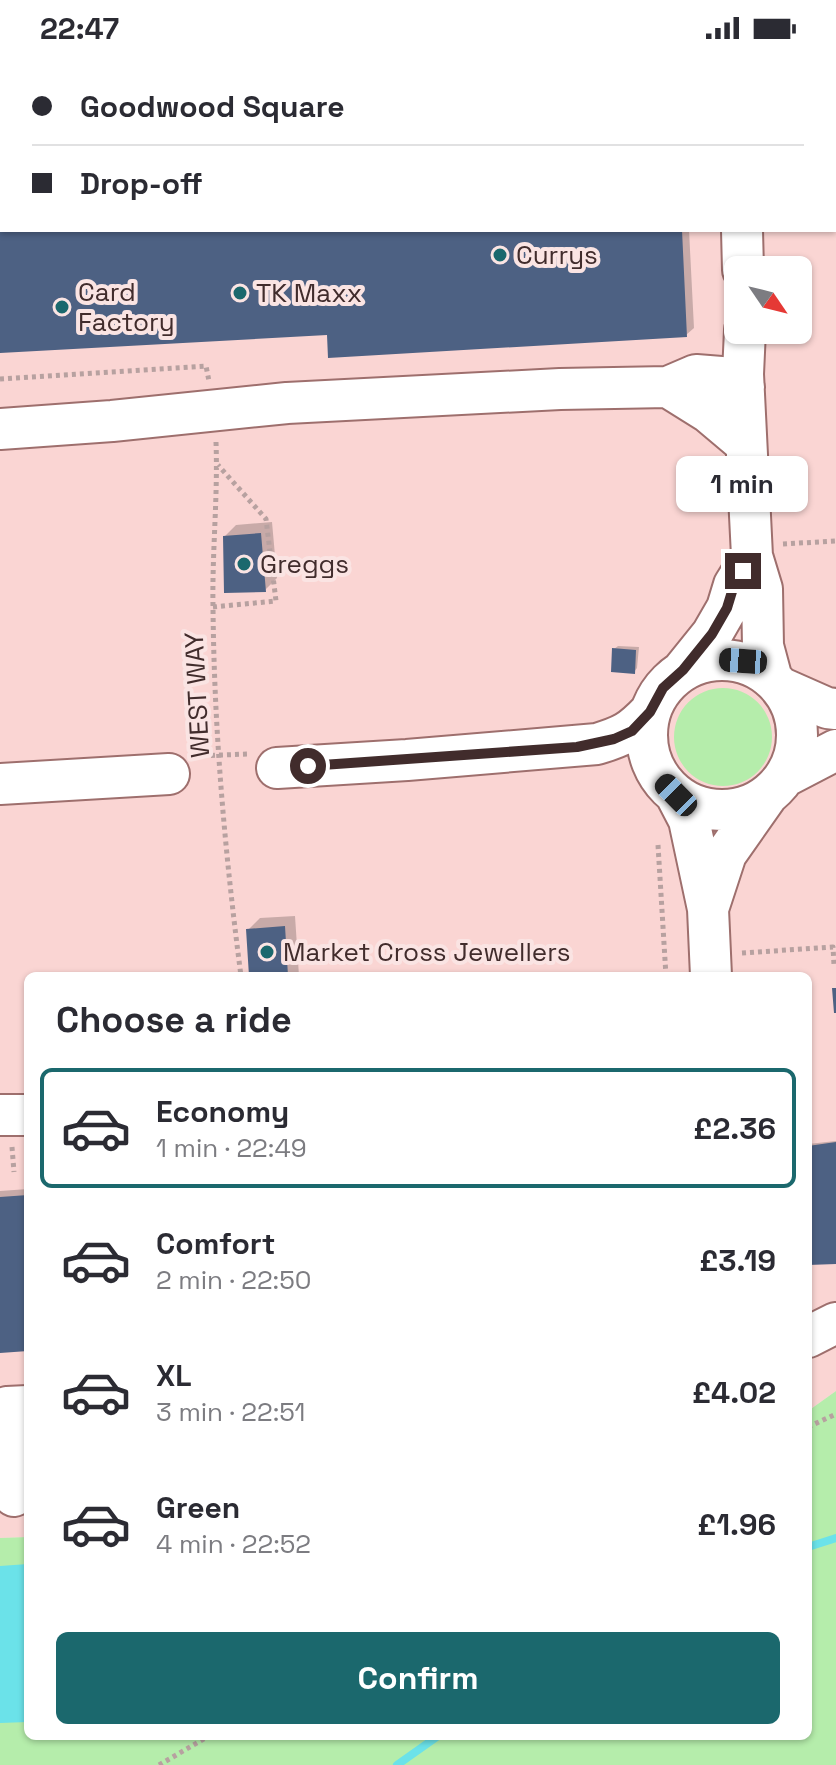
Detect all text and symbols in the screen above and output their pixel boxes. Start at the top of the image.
text: 22:47 [40,9,119,48]
text: Goodwood Square [80,87,344,126]
text: Drop-off [80,164,203,203]
place label: Currys [516,238,598,272]
marker: Currys [491,246,509,264]
north arrow [724,256,812,344]
map controls [724,256,812,344]
place label: Card Factory [78,275,175,339]
place label: TK Maxx [256,276,362,310]
marker: TK Maxx [231,284,249,302]
marker: Card Factory [53,298,71,316]
callout: 1 min [677,455,809,511]
text: 1 min [710,467,774,501]
place label: Greggs [260,547,349,581]
route end [725,553,761,589]
marker: Greggs [235,555,253,573]
street label: WEST WAY [177,631,217,759]
car [718,647,768,675]
route start [290,748,326,784]
car [651,770,701,820]
place label: Market Cross Jewellers [283,935,570,969]
marker: Market Cross Jewellers [258,943,276,961]
text: Choose a ride [56,997,292,1043]
icon: car [60,1092,132,1164]
text: Economy [156,1092,289,1131]
text: £2.36 [693,1109,776,1148]
text: 1 min · 22:49 [156,1131,307,1165]
icon: car [60,1224,132,1296]
text: Comfort [156,1224,275,1263]
text: £3.19 [699,1241,776,1280]
text: 2 min · 22:50 [156,1263,311,1297]
icon: car [60,1356,132,1428]
text: XL [156,1356,192,1395]
text: £4.02 [692,1373,776,1412]
text: 3 min · 22:51 [156,1395,305,1429]
icon: car [60,1488,132,1560]
text: Green [156,1488,240,1527]
text: £1.96 [697,1505,776,1544]
text: 4 min · 22:52 [156,1527,311,1561]
button: Confirm [56,1632,780,1724]

